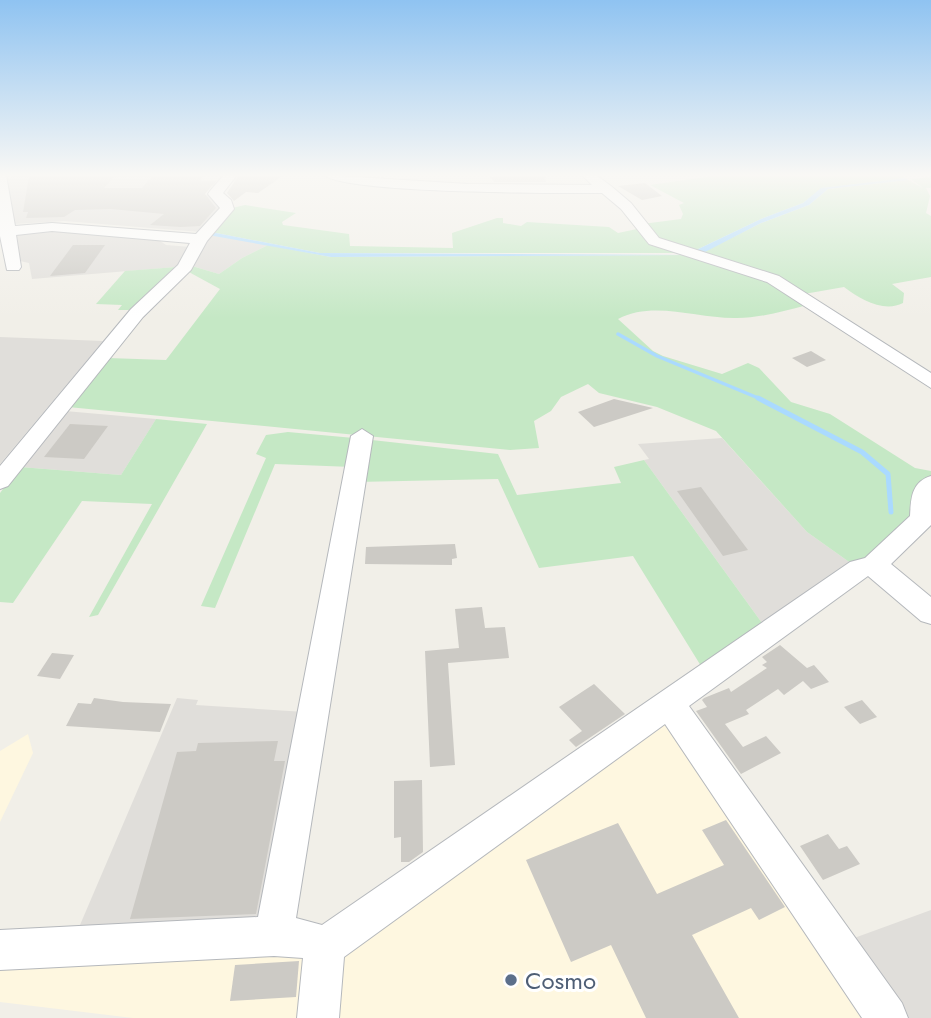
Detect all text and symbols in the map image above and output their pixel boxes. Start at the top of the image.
place label: Cosmo [525,963,596,998]
marker: Cosmo [503,972,519,988]

